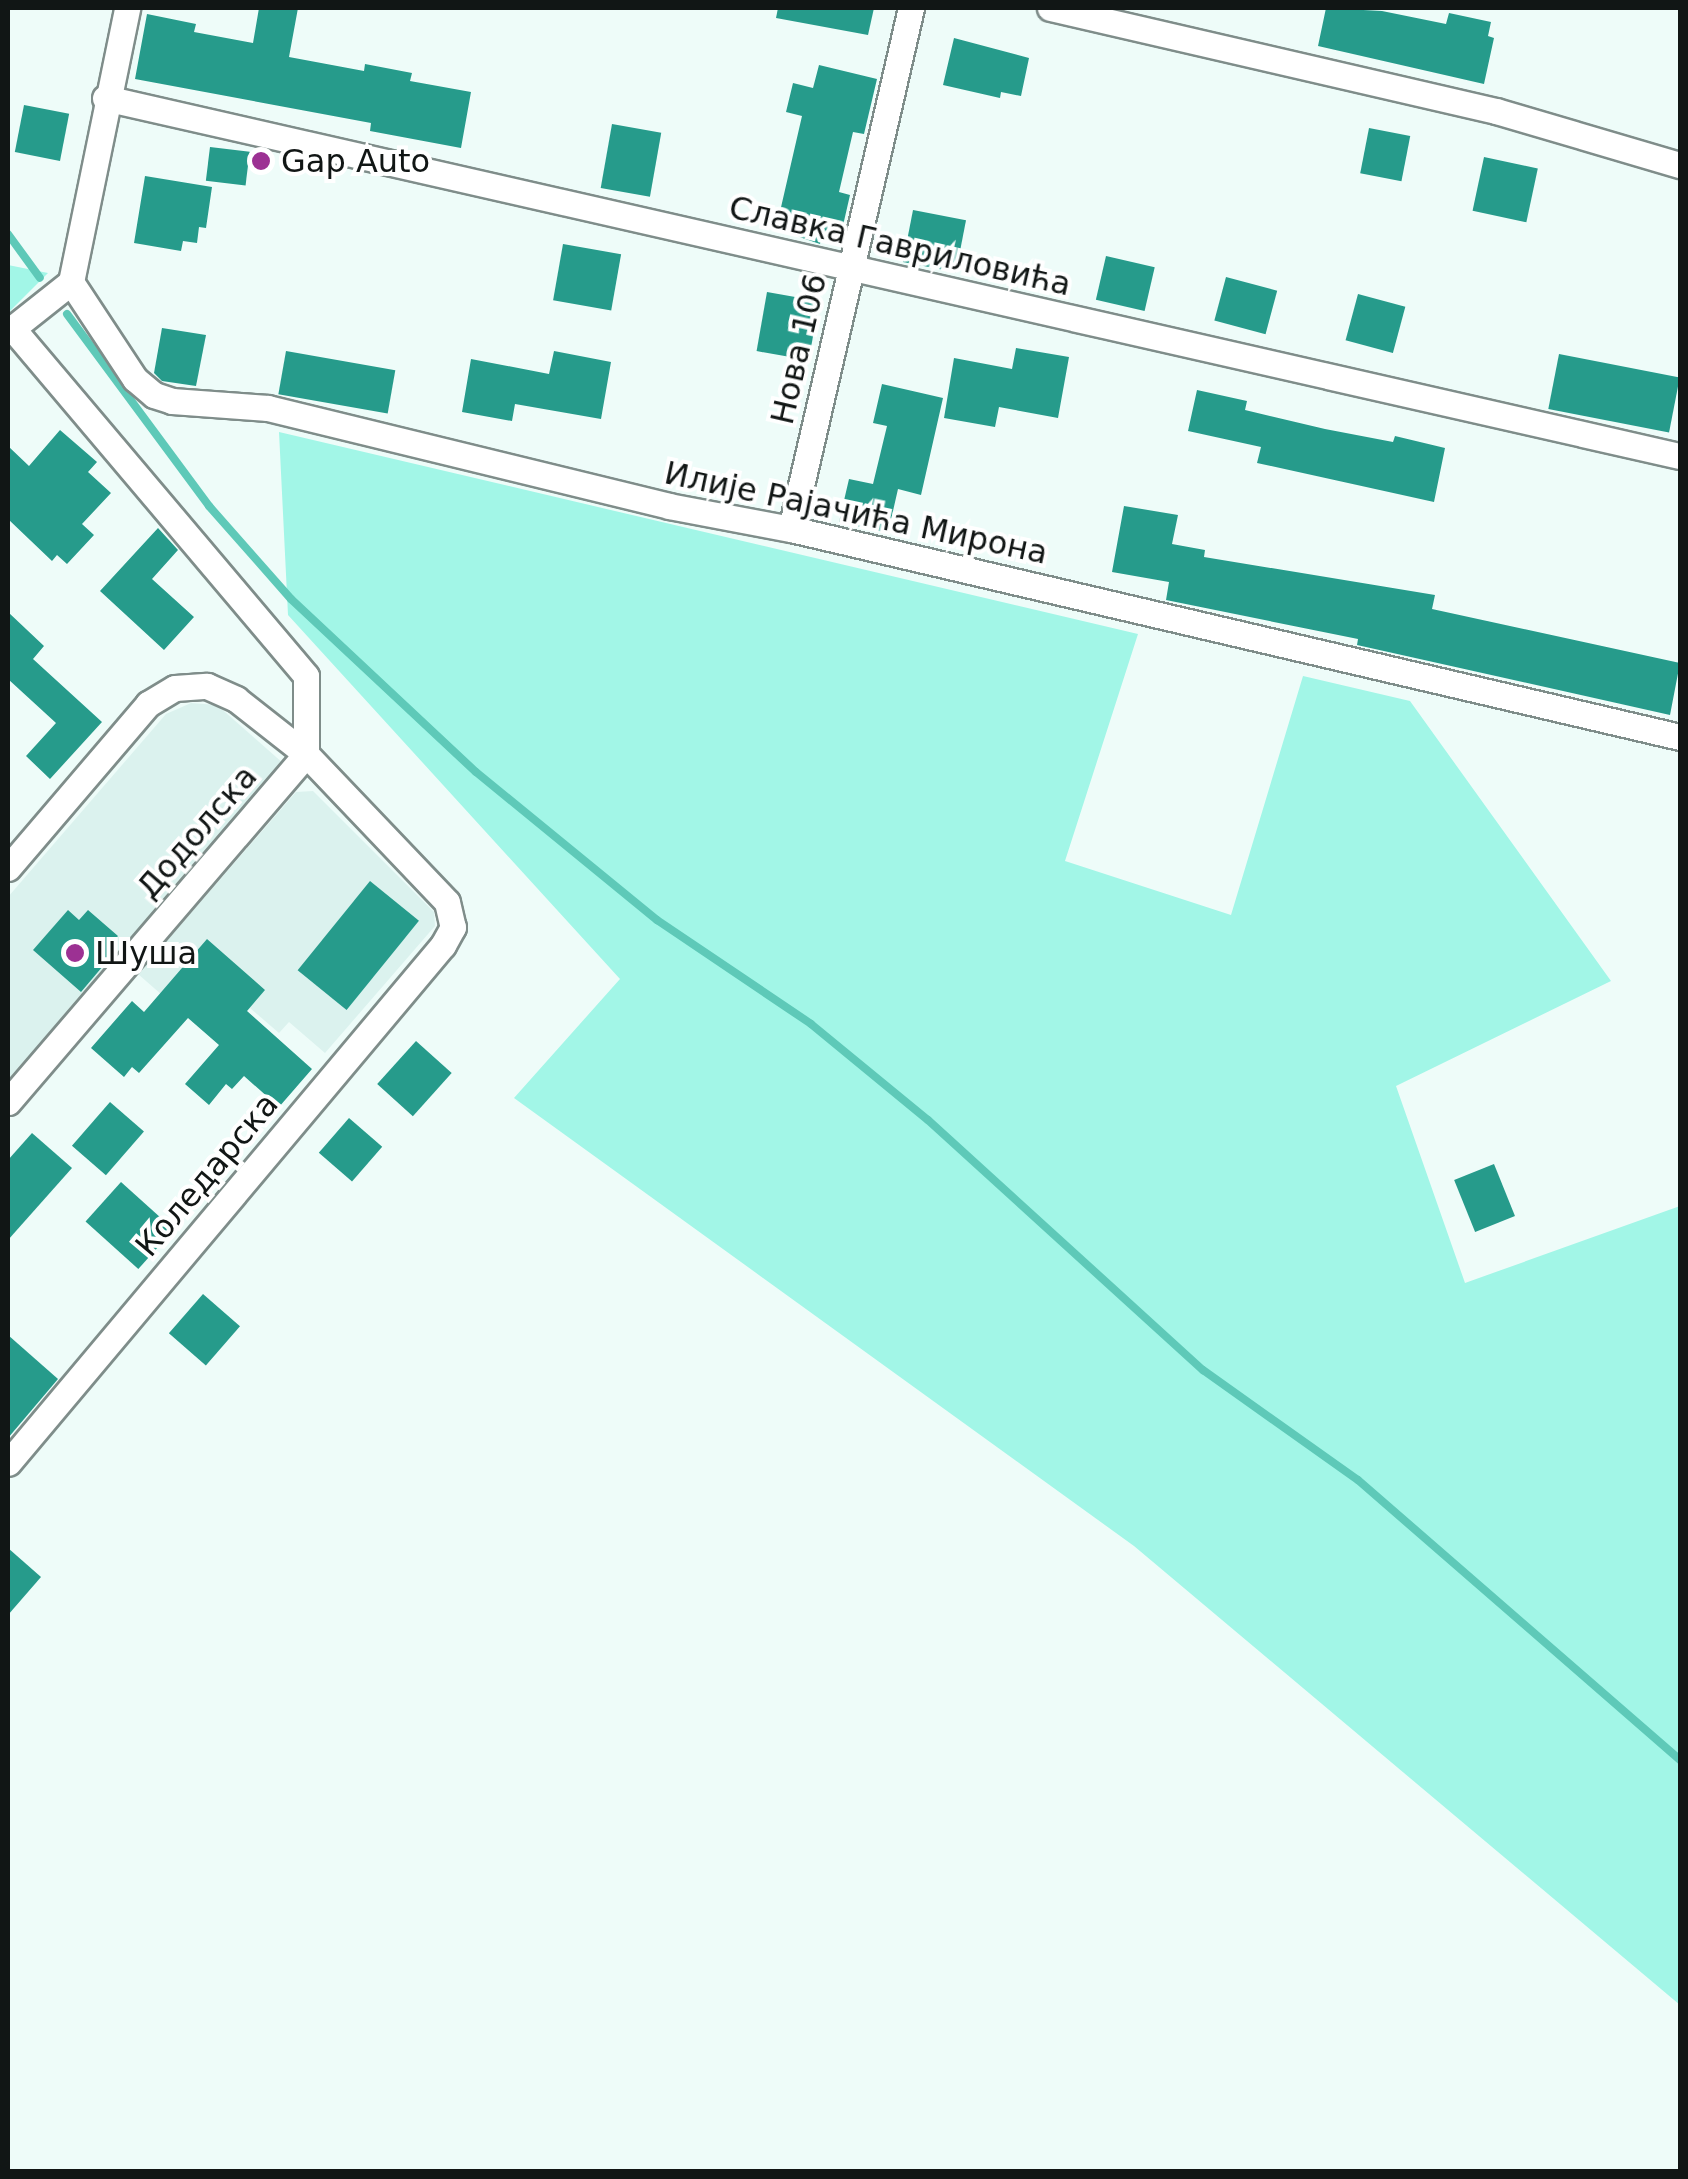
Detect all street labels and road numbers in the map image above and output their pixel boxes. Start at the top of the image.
street label: Славка Гавриловића [725,188,1075,304]
street label: Нова 106 [763,270,835,428]
street label: Илије Рајачића Мирона [661,454,1051,572]
street label: Додолска [129,758,265,906]
street label: Коледарска [128,1086,286,1264]

